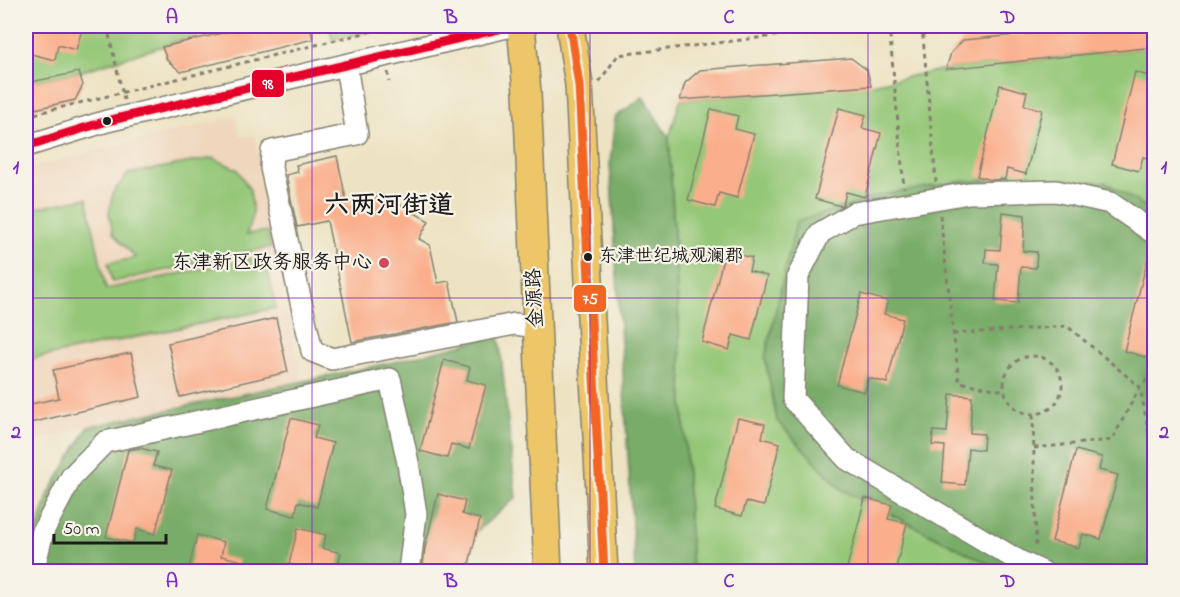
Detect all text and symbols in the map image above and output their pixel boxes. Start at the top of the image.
text: A [166,4,178,33]
text: B [443,4,458,33]
text: C [724,4,735,33]
text: D [1000,4,1015,33]
line badge: 98 [251,69,285,98]
text: 98 [262,73,273,97]
unlabelled marker [101,115,113,127]
text: 1 [13,154,20,183]
text: 1 [1161,154,1168,183]
district label: 六两河街道 [324,188,454,226]
place label: 东津世纪城观澜郡 [599,244,743,270]
place label: 东津新区政务服务中心 [172,249,372,278]
marker: 东津世纪城观澜郡 [582,251,594,263]
marker: 东津新区政务服务中心 [377,256,391,270]
street label: 金源路 [520,266,552,329]
line badge: 75 [573,284,607,313]
text: 75 [582,288,599,312]
text: 2 [10,419,21,448]
text: 2 [1158,419,1169,448]
scale bar [54,507,166,545]
text: 50 m [63,517,100,543]
text: A [166,568,178,597]
text: B [443,568,458,597]
text: C [724,568,735,597]
text: D [1000,568,1015,597]

